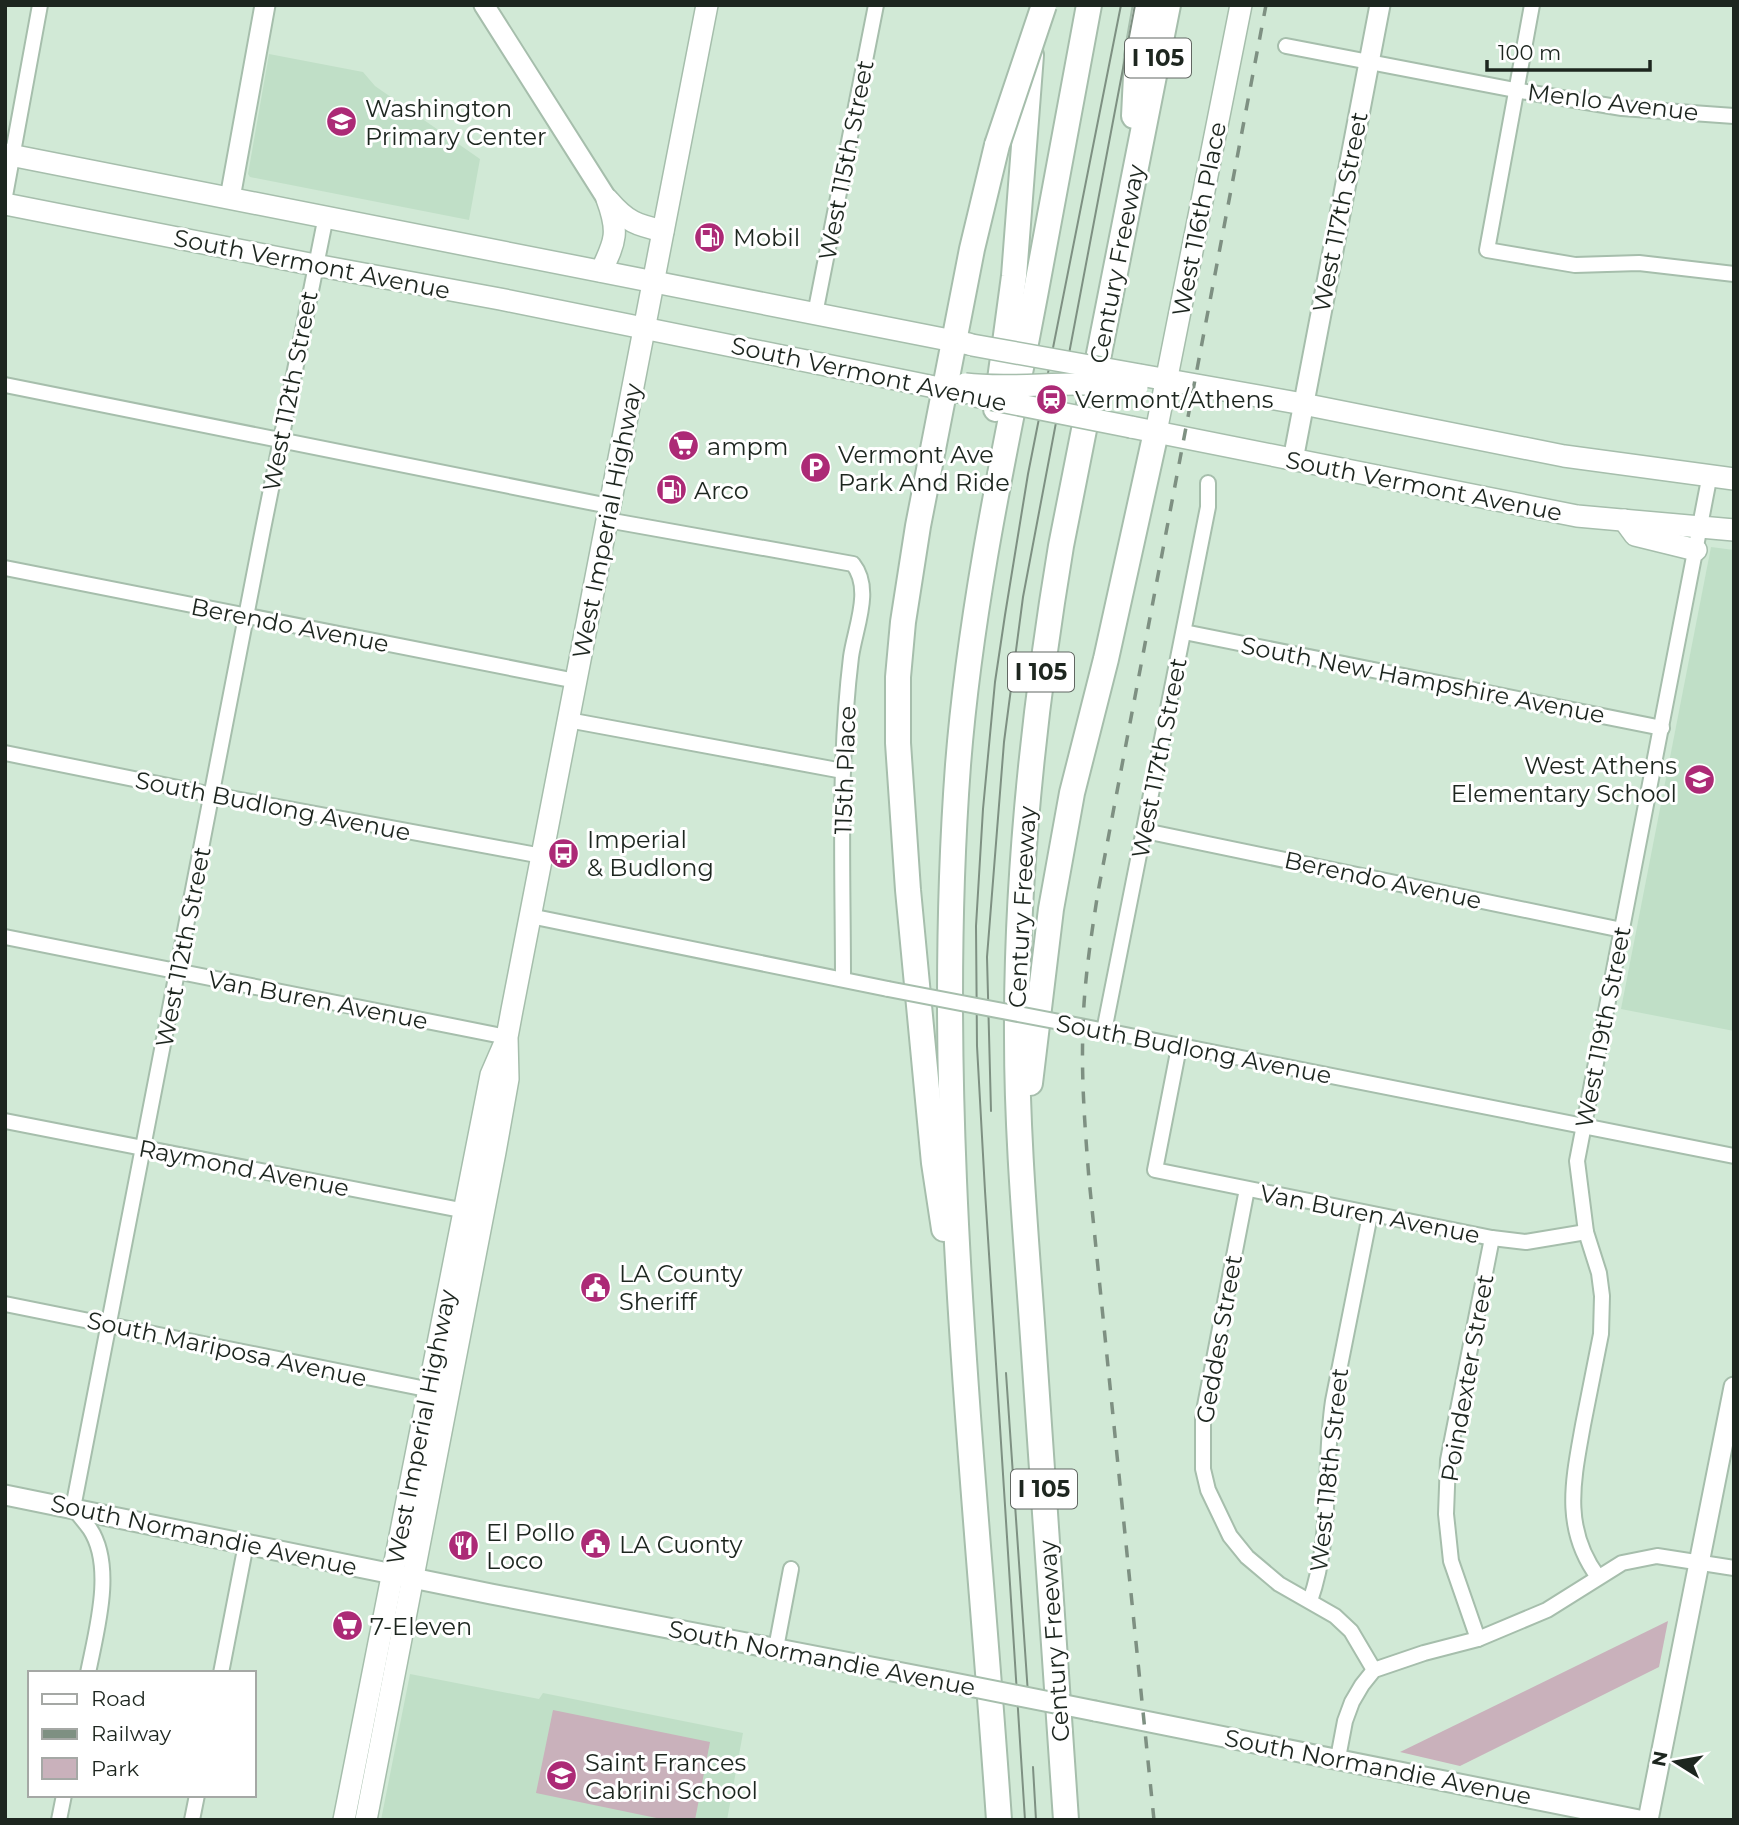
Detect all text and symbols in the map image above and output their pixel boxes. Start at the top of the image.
scale bar [1487,28,1650,72]
road number: I 105 [1125,39,1191,78]
text: 100 m [1498,40,1561,65]
street label: West 115th Street [812,57,880,263]
street label: Menlo Avenue [1526,77,1700,127]
place label: Washington Primary Center [365,94,547,151]
school or university icon: Washington Primary Center [325,105,359,139]
street label: West 117th Street [1306,109,1374,315]
street label: West 116th Place [1166,119,1232,319]
street label: Century Freeway [1083,162,1151,366]
fuel station icon: Mobil [693,220,727,254]
street label: South Vermont Avenue [171,223,453,305]
place label: Mobil [733,223,800,252]
street label: West 112th Street [256,288,324,494]
street label: South Vermont Avenue [729,331,1009,417]
street label: West Imperial Highway [566,381,648,661]
station icon: Vermont/Athens [1035,382,1069,416]
place label: Vermont/Athens [1075,385,1273,414]
supermarket icon: ampm [667,429,701,463]
place label: ampm [707,432,788,461]
place label: Vermont Ave Park And Ride [838,440,1010,497]
street label: South Vermont Avenue [1283,445,1565,527]
parking icon: Vermont Ave Park And Ride [798,451,832,485]
fuel station icon: Arco [654,473,688,507]
place label: Arco [694,476,749,505]
street label: Berendo Avenue [189,592,391,658]
street label: South New Hampshire Avenue [1239,630,1607,730]
road number: I 105 [1008,652,1074,692]
street label: West 117th Street [1125,655,1193,861]
street label: 115th Place [828,705,862,835]
place label: West Athens Elementary School [1451,751,1677,808]
school or university icon: West Athens Elementary School [1683,762,1717,796]
street label: South Budlong Avenue [133,765,413,847]
street label: Century Freeway [1002,805,1042,1009]
place label: Imperial & Budlong [587,825,714,882]
bus stop icon: Imperial & Budlong [547,836,581,870]
street label: West 112th Street [149,844,217,1050]
street label: Berendo Avenue [1282,845,1484,915]
street label: West 119th Street [1569,924,1637,1130]
street label: Van Buren Avenue [206,964,430,1036]
street label: South Budlong Avenue [1054,1008,1334,1090]
street label: Raymond Avenue [136,1133,352,1203]
street label: Van Buren Avenue [1258,1178,1482,1250]
street label: Geddes Street [1190,1252,1248,1426]
place label: LA County Sheriff [619,1259,742,1316]
public building icon: LA County Sheriff [579,1270,613,1304]
street label: Poindexter Street [1434,1272,1500,1484]
street label: West Imperial Highway [380,1287,462,1567]
street label: South Mariposa Avenue [84,1305,370,1393]
street label: West 118th Street [1304,1366,1354,1573]
road number: I 105 [1011,1470,1077,1508]
street label: South Normandie Avenue [48,1488,360,1582]
place label: El Pollo Loco [486,1518,575,1575]
public building icon: LA Cuonty [579,1527,613,1561]
restaurant icon: El Pollo Loco [446,1529,480,1563]
place label: LA Cuonty [619,1530,743,1559]
street label: Century Freeway [1032,1539,1076,1743]
supermarket icon: 7-Eleven [330,1609,364,1643]
place label: 7-Eleven [370,1612,472,1641]
street label: South Normandie Avenue [666,1614,978,1702]
legend [28,1671,256,1797]
text: Road [91,1686,146,1711]
text: Railway [91,1721,172,1746]
street label: South Normandie Avenue [1222,1723,1534,1811]
north arrow [1641,1727,1711,1797]
place label: Saint Frances Cabrini School [585,1748,758,1805]
text: N [1647,1749,1673,1769]
text: Park [91,1756,139,1781]
school or university icon: Saint Frances Cabrini School [545,1759,579,1793]

